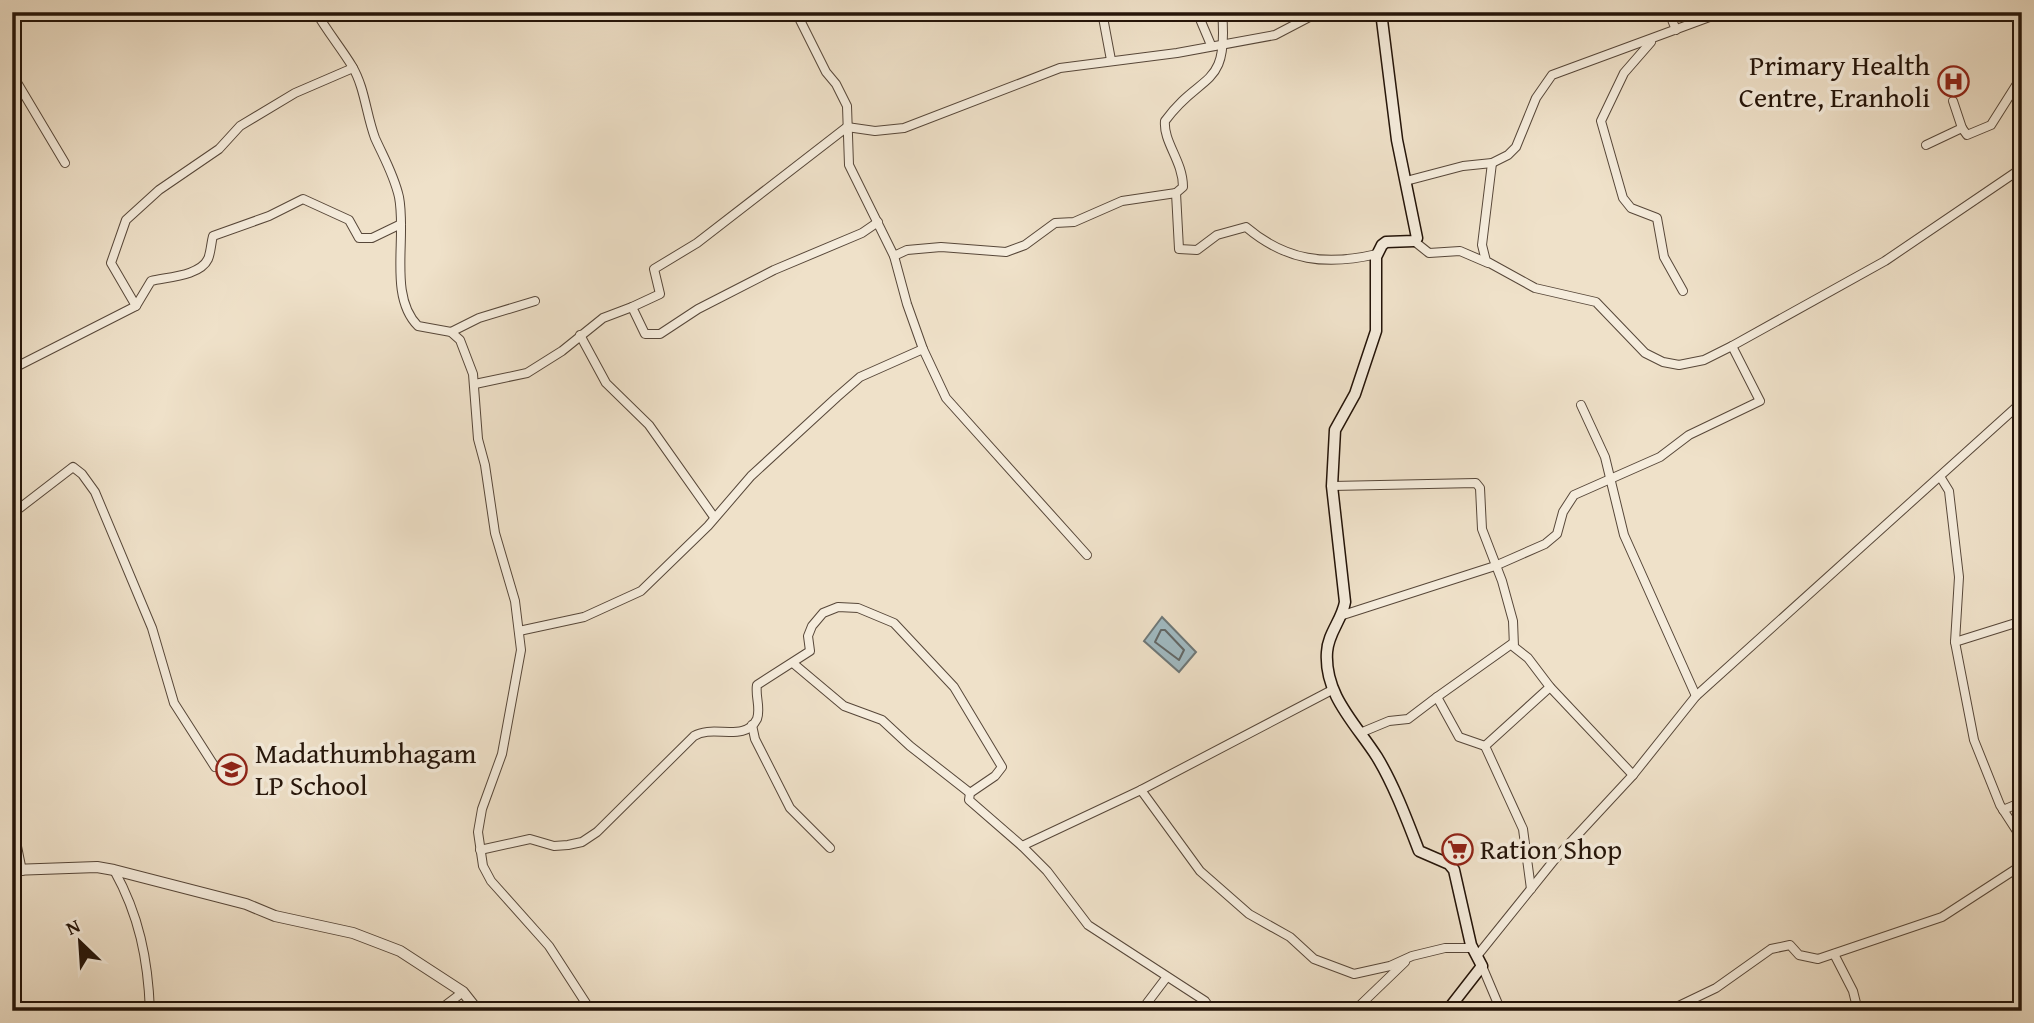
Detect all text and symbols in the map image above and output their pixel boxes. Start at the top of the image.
place label: Primary Health Centre, Eranholi [1739,44,1930,117]
hospital icon: Primary Health Centre, Eranholi [1936,64,1970,98]
place label: Madathumbhagam LP School [255,732,477,805]
school or university icon: Madathumbhagam LP School [215,752,249,786]
place label: Ration Shop [1480,828,1622,869]
supermarket icon: Ration Shop [1440,832,1474,866]
north arrow [46,908,116,978]
text: N [61,911,85,942]

